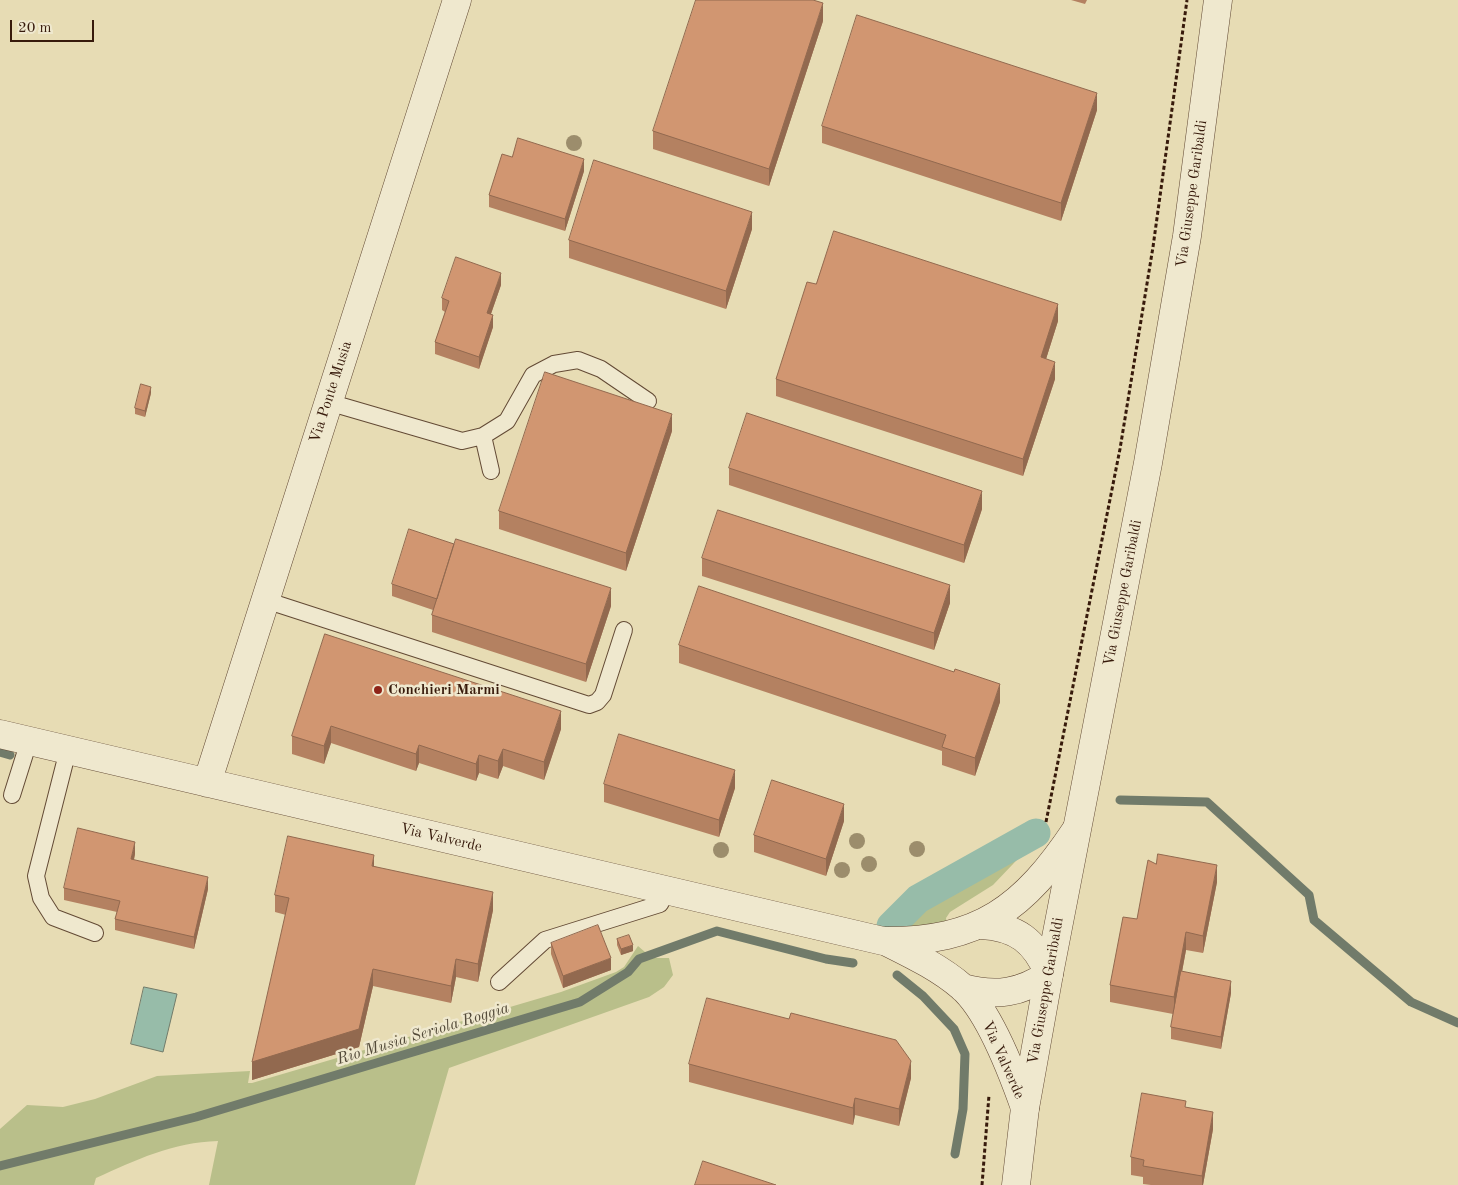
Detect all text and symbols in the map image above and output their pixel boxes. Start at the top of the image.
scale bar [12,10,96,42]
text: 20 m [18,21,52,36]
street label: Via Giuseppe Garibaldi [1173,119,1211,269]
street label: Via Ponte Musia [306,339,356,445]
street label: Via Giuseppe Garibaldi [1100,518,1146,668]
place label: Conchieri Marmi [388,681,500,699]
marker: Conchieri Marmi [372,684,384,696]
street label: Via Valverde [398,820,484,856]
street label: Via Giuseppe Garibaldi [1024,916,1068,1066]
water label: Rio Musia Seriola Roggia [334,999,512,1069]
street label: Via Valverde [978,1018,1028,1102]

